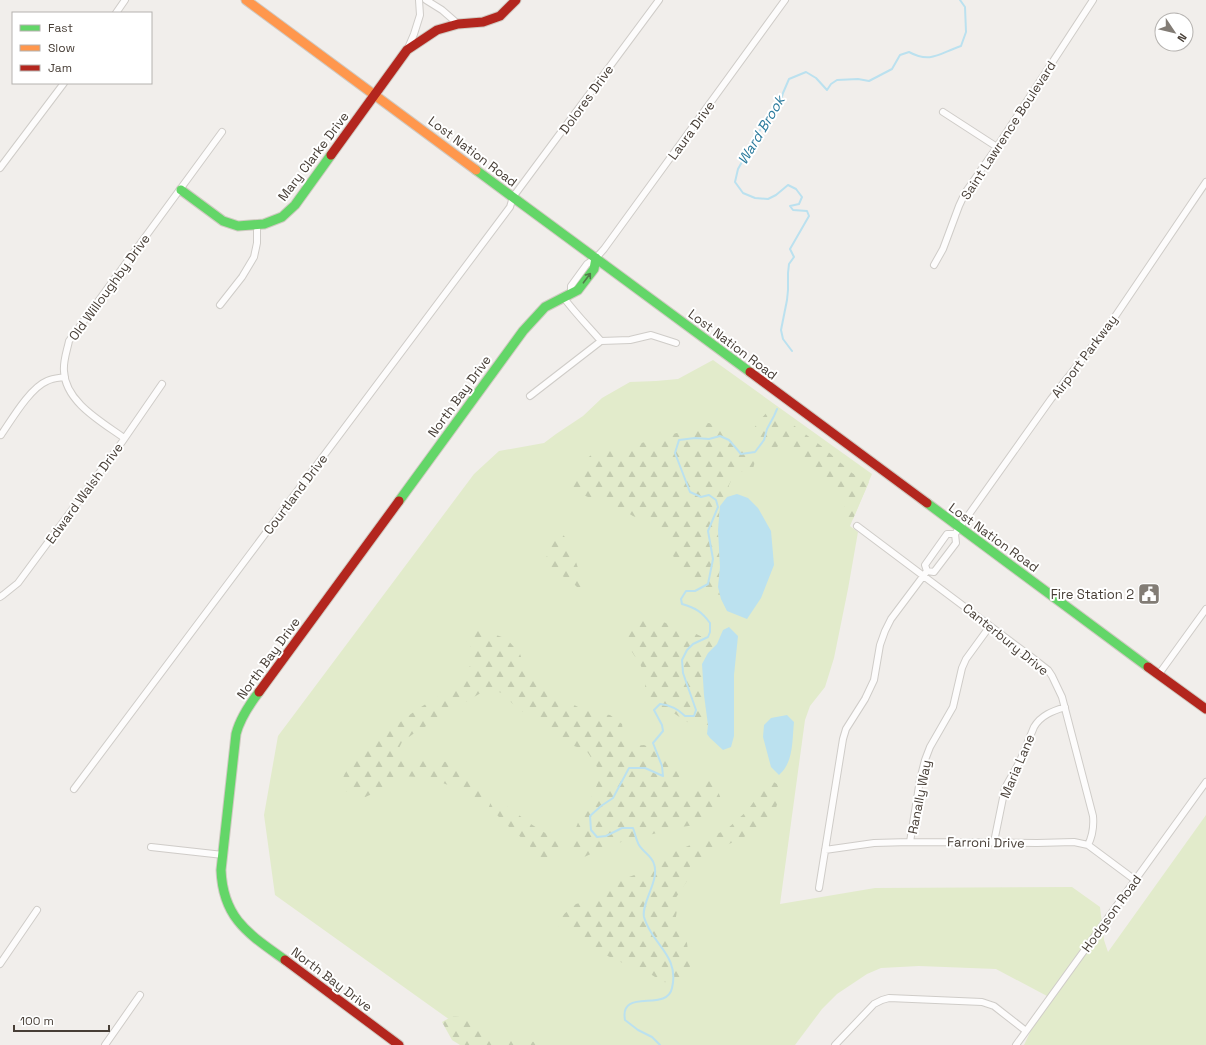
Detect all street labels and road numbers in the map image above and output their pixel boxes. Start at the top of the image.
street label: Saint Lawrence Boulevard [957,58,1060,203]
street label: Dolores Drive [556,61,617,137]
street label: Laura Drive [664,97,719,163]
street label: Mary Clarke Drive [274,108,353,204]
street label: Lost Nation Road [425,112,521,190]
street label: Old Willoughby Drive [65,231,154,344]
street label: Lost Nation Road [685,305,781,383]
street label: Airport Parkway [1048,311,1121,401]
street label: North Bay Drive [424,352,495,441]
street label: Edward Walsh Drive [42,439,127,547]
street label: Courtland Drive [260,451,331,538]
street label: Lost Nation Road [945,499,1042,576]
street label: Canterbury Drive [959,600,1052,679]
street label: North Bay Drive [233,614,304,703]
street label: Maria Lane [996,732,1039,801]
street label: Ranally Way [904,759,935,836]
street label: Farroni Drive [947,833,1025,852]
street label: Hodgson Road [1078,871,1145,955]
street label: North Bay Drive [288,943,376,1015]

